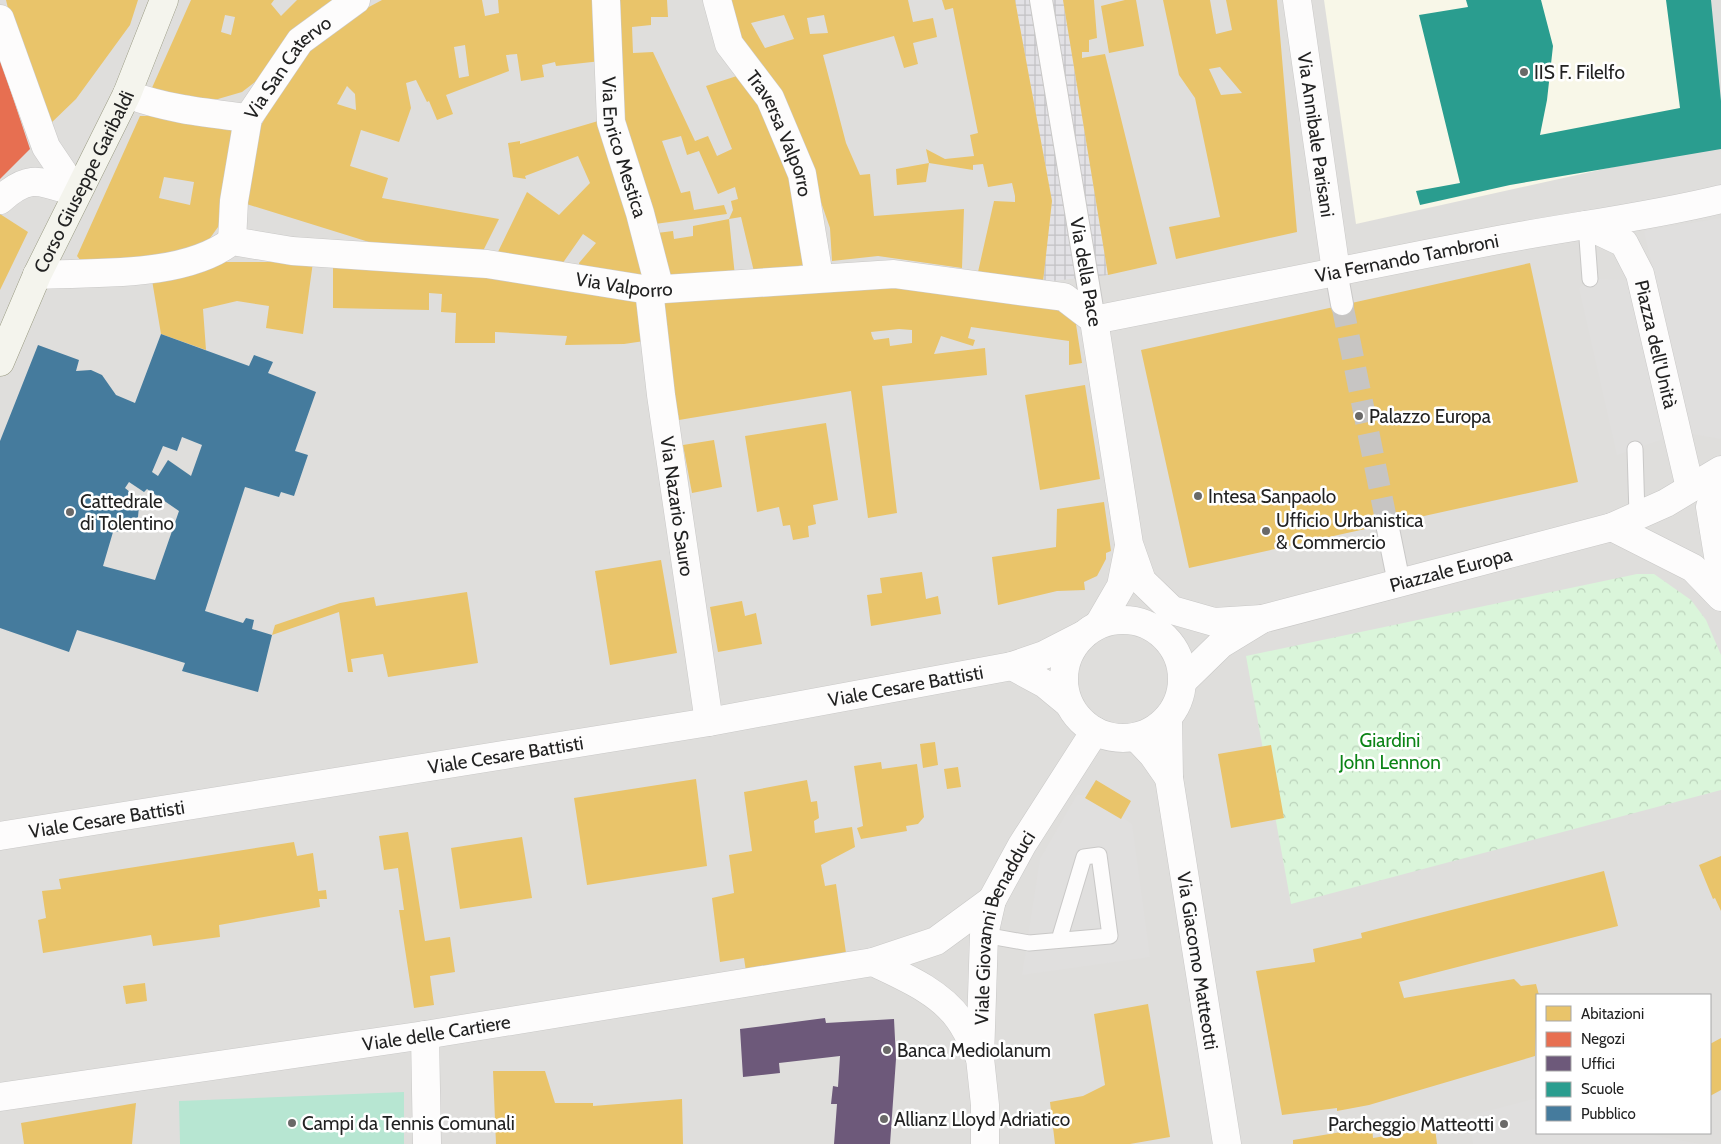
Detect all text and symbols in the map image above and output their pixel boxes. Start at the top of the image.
street label: Via San Catervo [239,11,335,124]
street label: Via Annibale Parisani [1293,51,1340,219]
place label: IIS F. Filelfo [1534,61,1625,84]
street label: Traversa Valporro [742,66,817,198]
marker: IIS F. Filelfo [1518,66,1530,78]
street label: Via Enrico Mestica [598,76,652,220]
street label: Corso Giuseppe Garibaldi [29,87,139,276]
street label: Via della Pace [1065,216,1107,329]
street label: Via Fernando Tambroni [1313,229,1501,287]
street label: Via Valporro [574,267,673,302]
street label: Piazza dell'Unità [1630,278,1683,411]
place label: Palazzo Europa [1369,405,1491,428]
marker: Palazzo Europa [1353,410,1365,422]
street label: Via Nazario Sauro [656,434,699,578]
place label: Intesa Sanpaolo [1208,485,1336,508]
place label: Cattedrale di Tolentino [80,490,174,535]
marker: Intesa Sanpaolo [1192,490,1204,502]
marker: Cattedrale di Tolentino [64,506,76,518]
place label: Ufficio Urbanistica & Commercio [1276,509,1423,554]
marker: Ufficio Urbanistica & Commercio [1260,525,1272,537]
street label: Piazzale Europa [1387,542,1514,597]
street label: Viale Cesare Battisti [826,660,985,711]
park label: Giardini John Lennon [1338,729,1441,774]
street label: Viale Cesare Battisti [426,731,585,779]
street label: Viale Cesare Battisti [27,795,186,843]
street label: Viale Giovanni Benadduci [970,826,1040,1025]
street label: Via Giacomo Matteotti [1173,870,1223,1051]
legend [1536,994,1711,1134]
text: Abitazioni [1581,1005,1644,1023]
street label: Viale delle Cartiere [361,1010,512,1056]
text: Negozi [1581,1030,1625,1048]
place label: Banca Mediolanum [897,1039,1051,1062]
marker: Banca Mediolanum [881,1044,893,1056]
text: Uffici [1581,1055,1615,1073]
text: Scuole [1581,1080,1624,1098]
text: Pubblico [1581,1105,1636,1123]
place label: Allianz Lloyd Adriatico [894,1108,1070,1131]
place label: Campi da Tennis Comunali [302,1112,515,1135]
marker: Allianz Lloyd Adriatico [878,1113,890,1125]
place label: Parcheggio Matteotti [1328,1113,1494,1136]
marker: Campi da Tennis Comunali [286,1117,298,1129]
marker: Parcheggio Matteotti [1498,1118,1510,1130]

